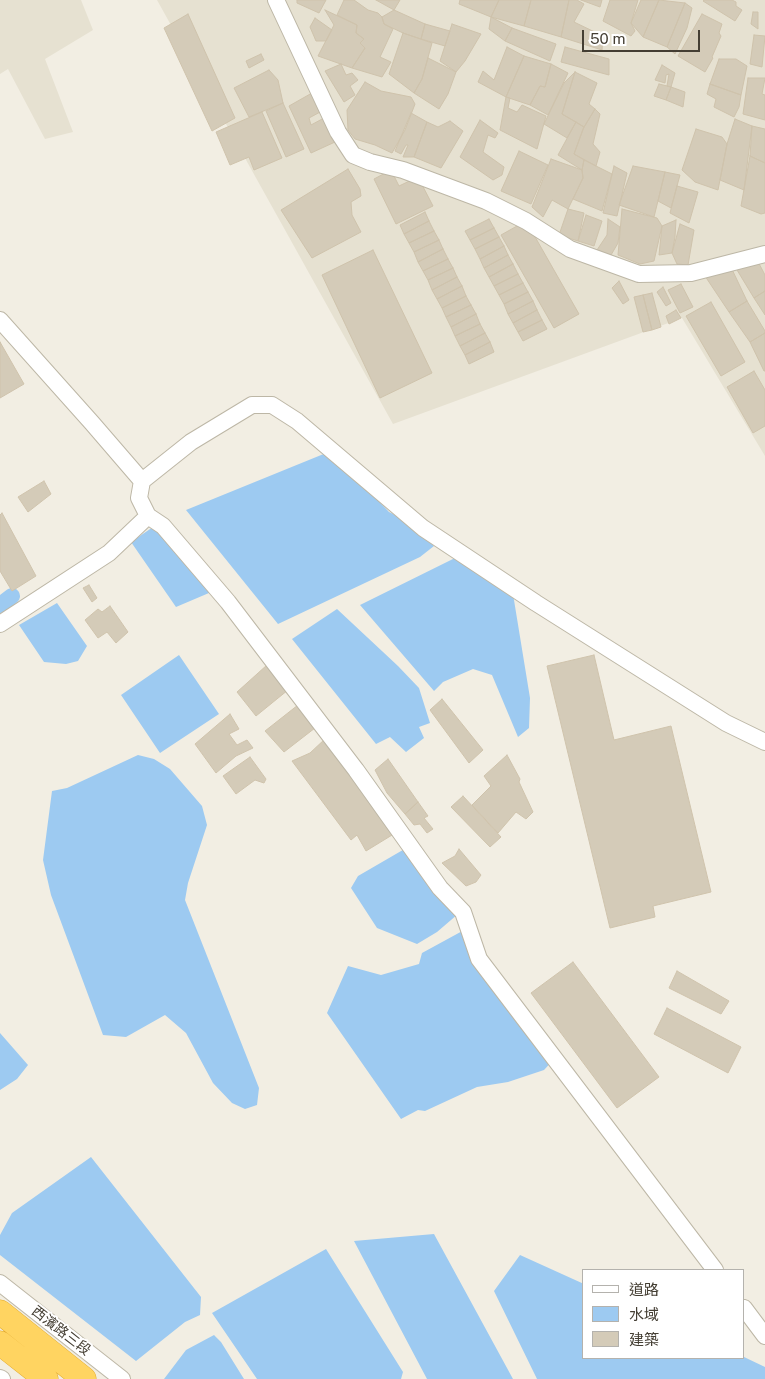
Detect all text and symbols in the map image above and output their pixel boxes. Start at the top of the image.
scale bar [585,20,702,52]
text: 50 m [590,30,625,47]
legend [582,1269,745,1359]
text: 道路 [629,1281,659,1298]
street label: 西濱路三段 [28,1303,94,1359]
text: 水域 [629,1306,659,1323]
text: 建築 [629,1331,659,1348]

